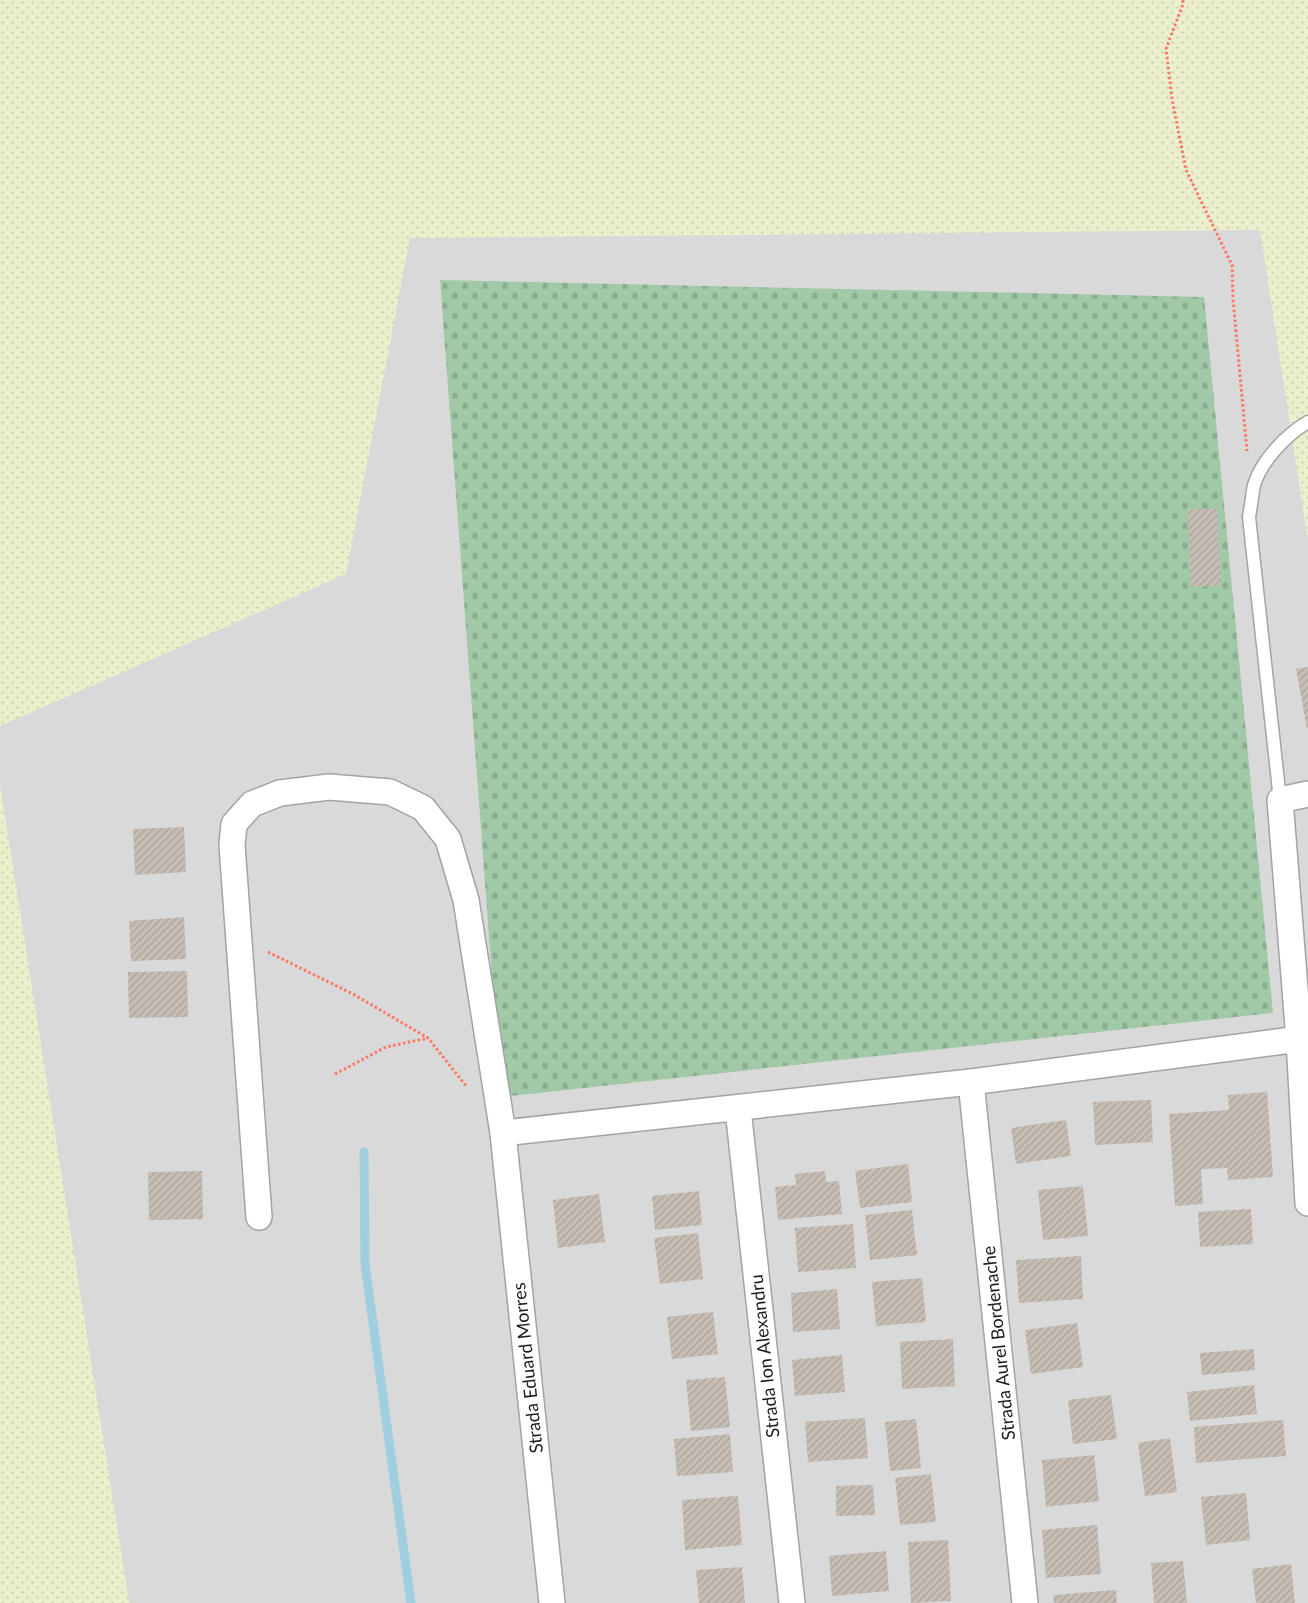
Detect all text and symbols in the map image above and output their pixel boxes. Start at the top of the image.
street label: Strada Aurel Bordenache [977,1245,1019,1441]
street label: Strada Ion Alexandru [744,1273,784,1439]
street label: Strada Eduard Morres [507,1282,547,1455]

